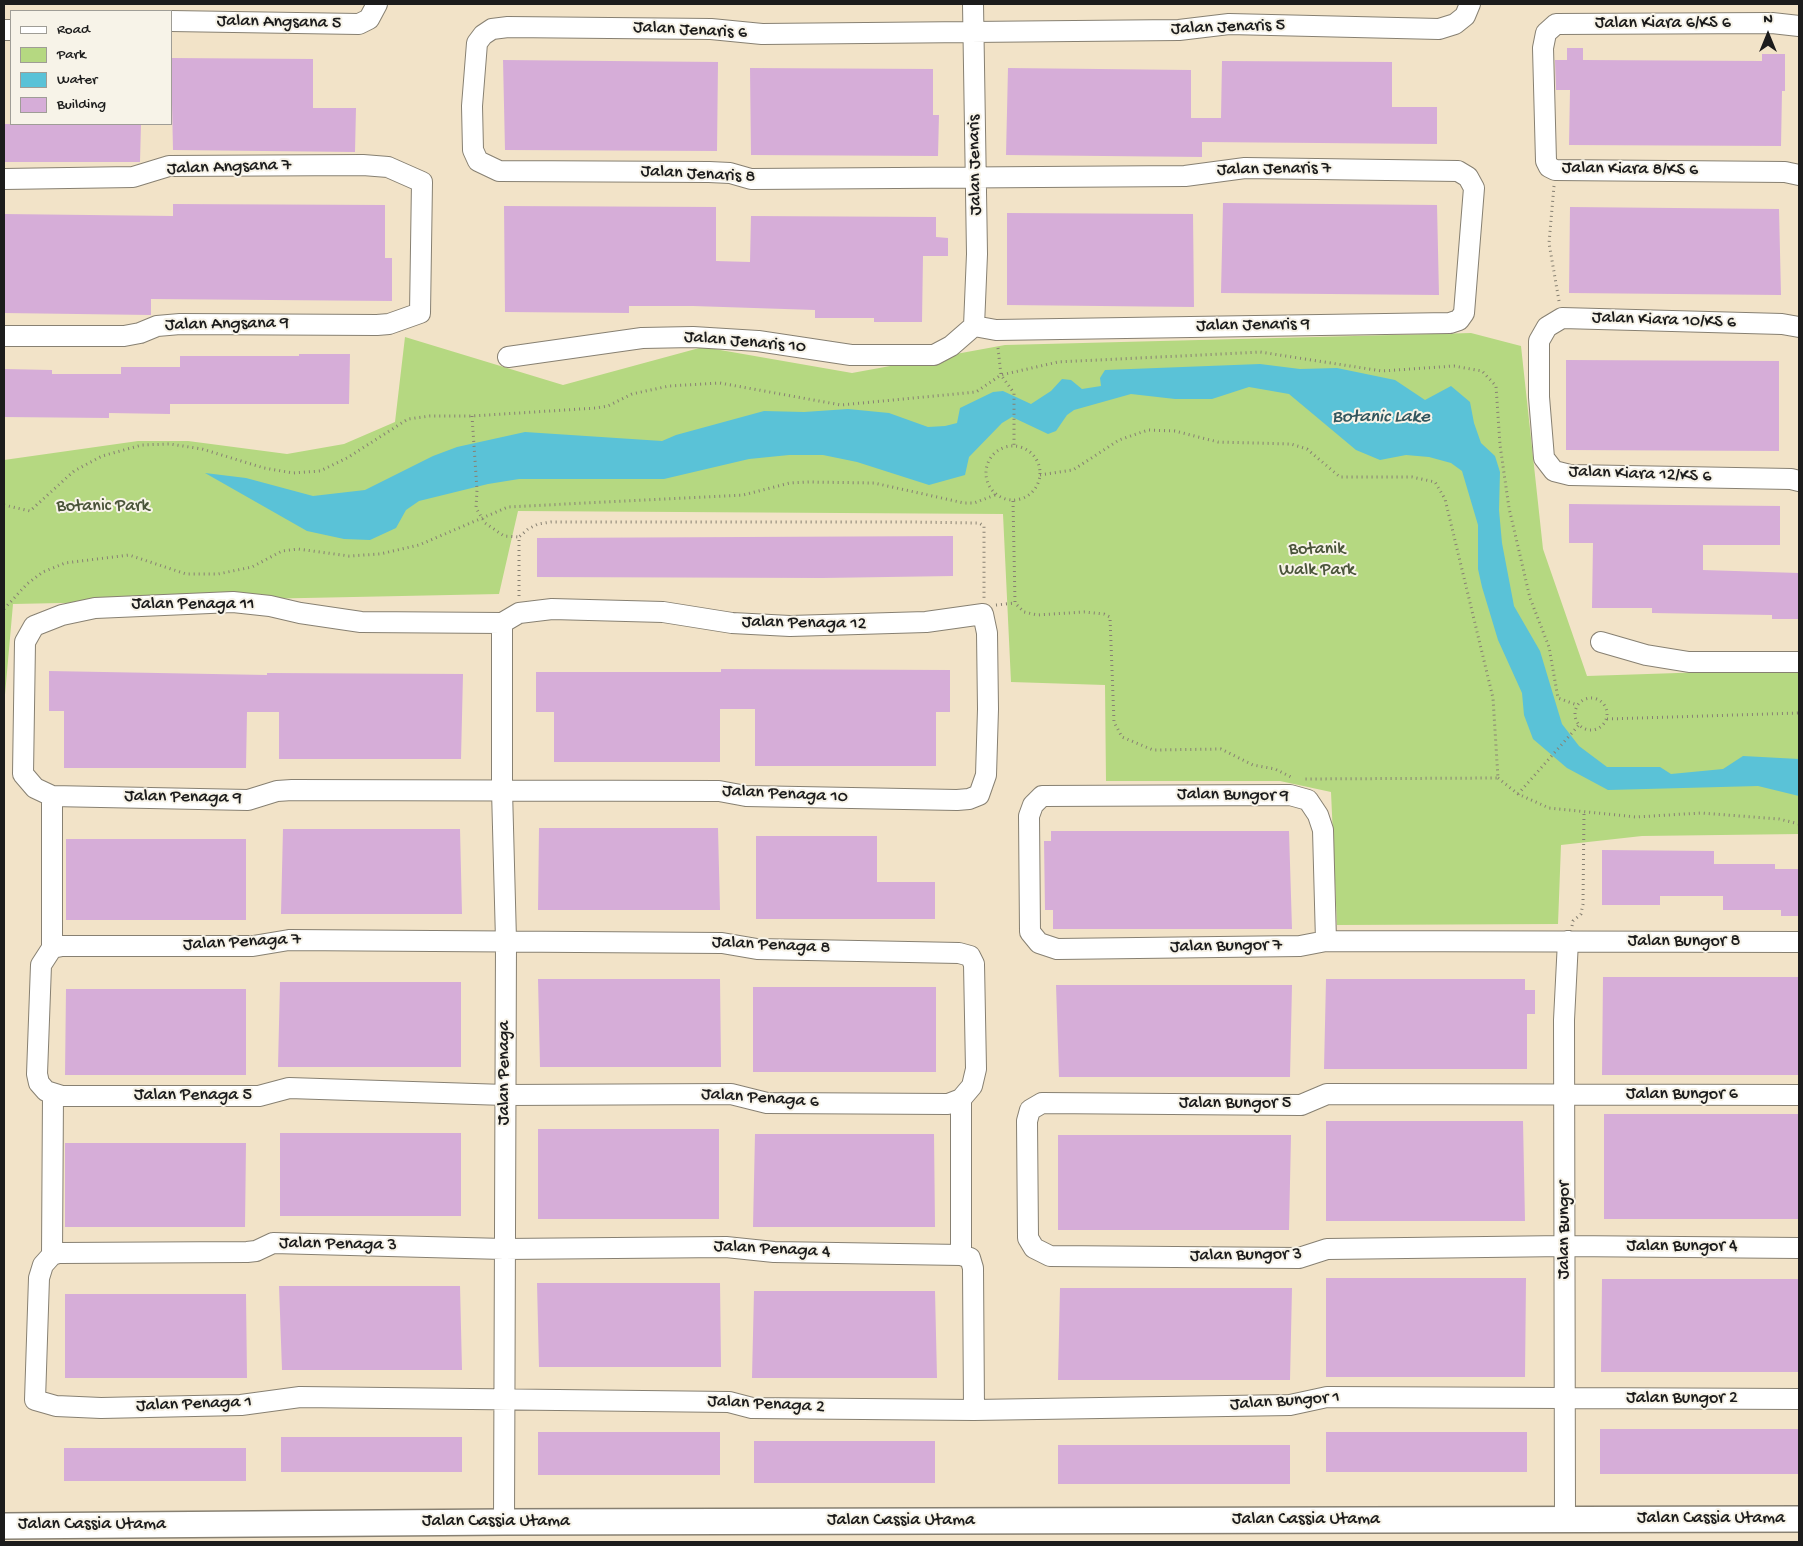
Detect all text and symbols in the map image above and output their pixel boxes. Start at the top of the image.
legend [10,10,172,125]
north arrow [1743,10,1793,60]
street label: Jalan Angsana 5 [217,11,341,35]
text: N [1763,11,1773,28]
street label: Jalan Kiara 6/KS 6 [1595,13,1731,35]
street label: Jalan Jenaris 5 [1171,15,1285,41]
street label: Jalan Jenaris 6 [633,17,747,45]
text: Road [57,21,90,39]
text: Park [57,46,86,64]
text: Water [57,71,97,89]
text: Building [57,96,106,114]
street label: Jalan Jenaris [964,115,988,215]
street label: Jalan Angsana 7 [166,155,292,181]
street label: Jalan Jenaris 7 [1217,158,1331,182]
street label: Jalan Kiara 8/KS 6 [1562,158,1698,182]
street label: Jalan Jenaris 8 [640,161,756,189]
street label: Jalan Kiara 10/KS 6 [1592,308,1736,334]
street label: Jalan Angsana 9 [165,313,289,337]
street label: Jalan Jenaris 9 [1196,314,1310,338]
street label: Jalan Jenaris 10 [683,327,807,359]
water label: Botanic Lake [1332,407,1430,429]
street label: Jalan Kiara 12/KS 6 [1568,462,1712,488]
park label: Botanic Park [56,496,150,518]
park label: Botanik Walk Park [1279,539,1355,582]
street label: Jalan Penaga 11 [131,594,255,616]
street label: Jalan Penaga 12 [741,612,867,636]
street label: Jalan Penaga 10 [721,781,849,809]
street label: Jalan Bungor 9 [1177,784,1289,808]
street label: Jalan Penaga 9 [124,786,242,810]
street label: Jalan Penaga 7 [183,929,301,957]
street label: Jalan Bungor 8 [1628,931,1740,953]
street label: Jalan Penaga 8 [711,932,831,960]
street label: Jalan Bungor 7 [1170,935,1282,959]
street label: Jalan Penaga [494,1021,516,1125]
street label: Jalan Penaga 6 [701,1084,819,1114]
street label: Jalan Bungor 6 [1626,1084,1738,1106]
street label: Jalan Penaga 5 [134,1085,252,1107]
street label: Jalan Bungor 5 [1179,1093,1291,1115]
street label: Jalan Bungor [1554,1181,1576,1279]
street label: Jalan Penaga 3 [279,1233,397,1257]
street label: Jalan Penaga 4 [713,1236,831,1264]
street label: Jalan Bungor 4 [1626,1236,1738,1258]
street label: Jalan Bungor 3 [1190,1244,1302,1268]
street label: Jalan Bungor 1 [1229,1387,1341,1417]
street label: Jalan Bungor 2 [1626,1388,1738,1410]
street label: Jalan Penaga 2 [707,1391,825,1419]
street label: Jalan Penaga 1 [136,1392,252,1418]
street label: Jalan Cassia Utama [1637,1508,1785,1530]
street label: Jalan Cassia Utama [1232,1509,1380,1531]
street label: Jalan Cassia Utama [827,1510,975,1532]
street label: Jalan Cassia Utama [422,1511,570,1533]
street label: Jalan Cassia Utama [18,1514,166,1536]

